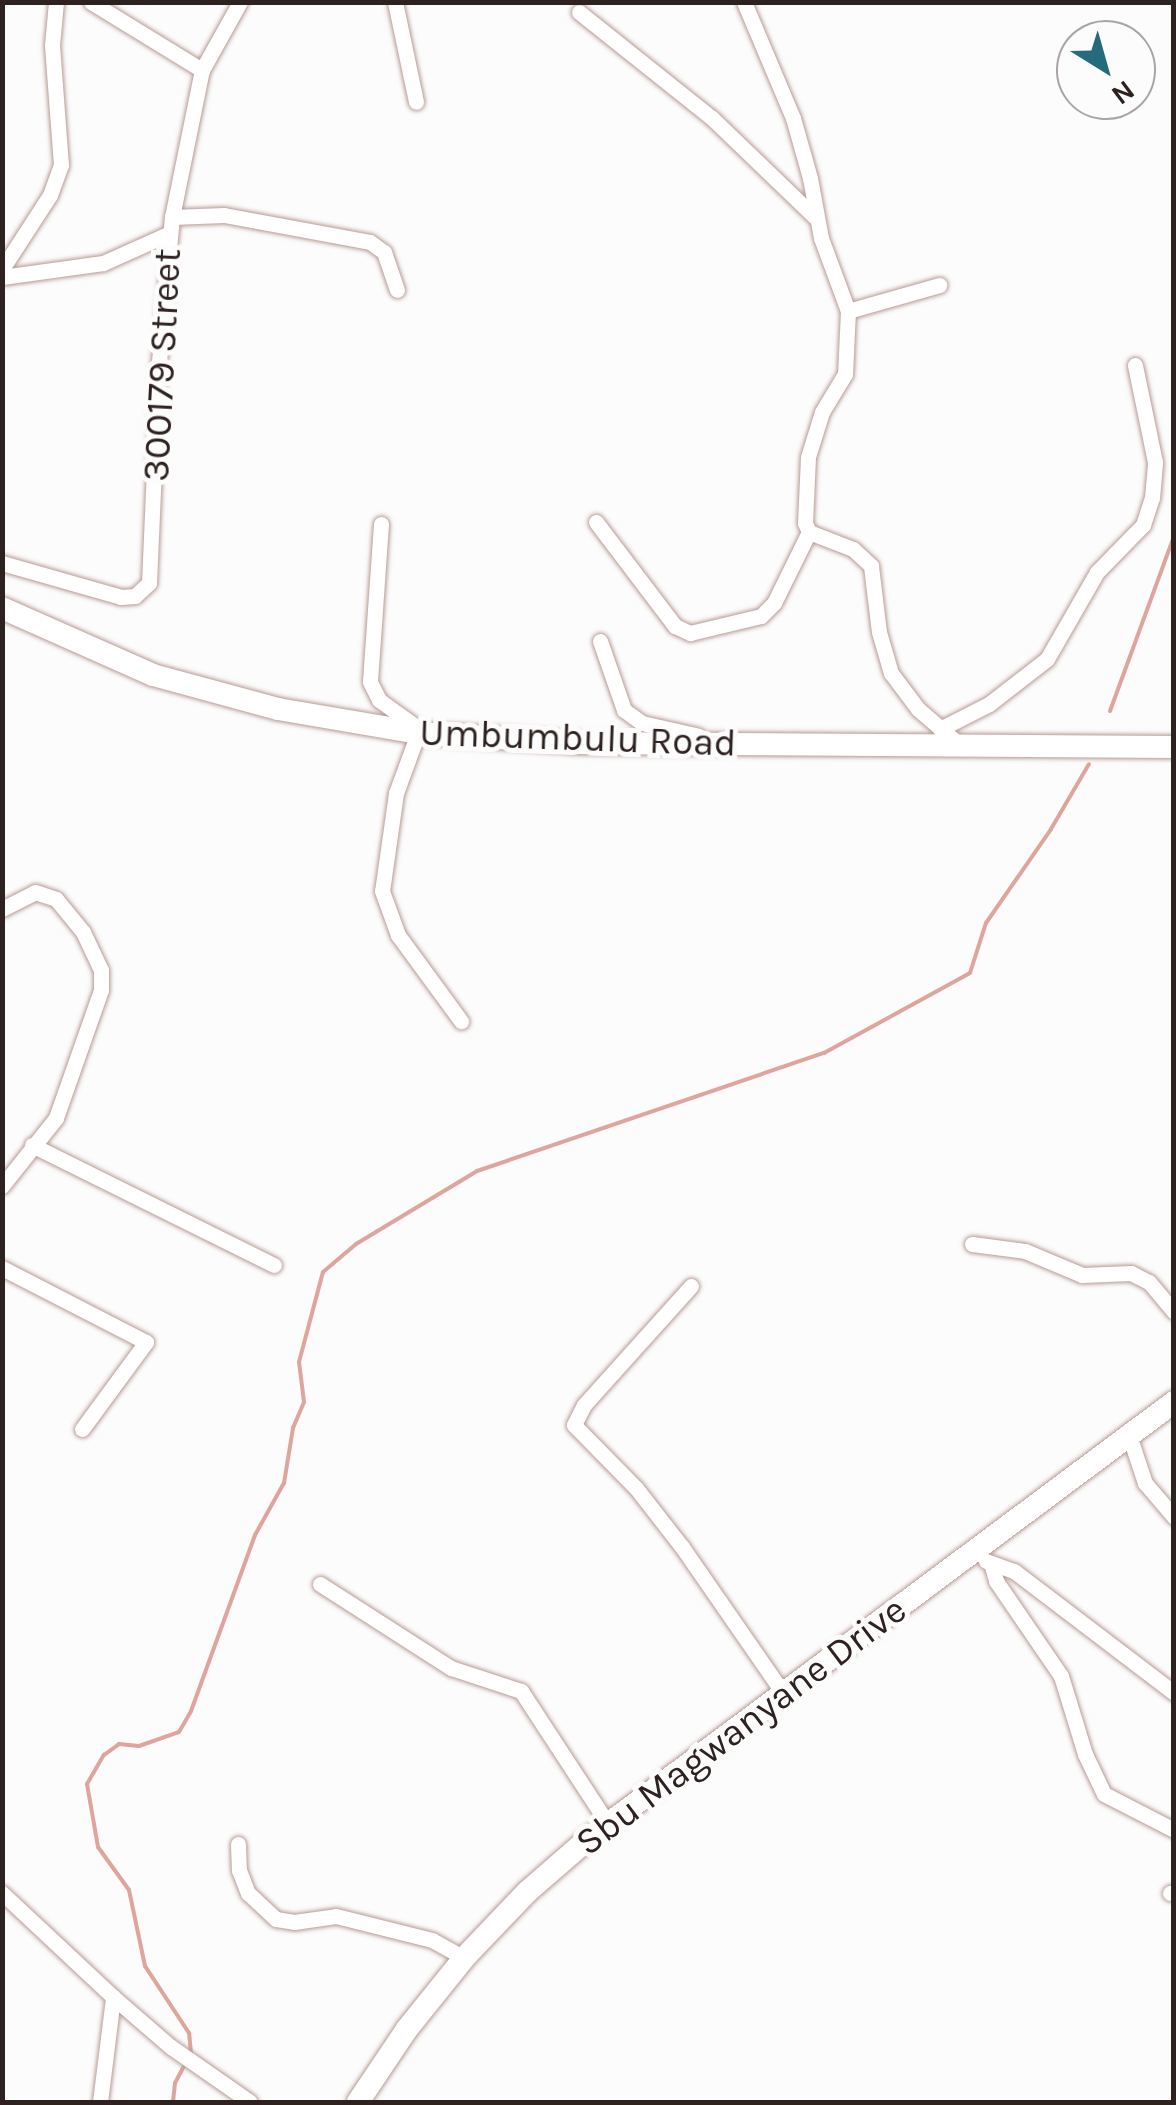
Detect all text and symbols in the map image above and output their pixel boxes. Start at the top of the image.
north arrow [1056,20,1156,120]
text: N [1105,74,1141,112]
street label: 300179 Street [133,247,191,483]
street label: Umbumbulu Road [419,710,737,766]
street label: Sbu Magwanyane Drive [567,1587,915,1865]

